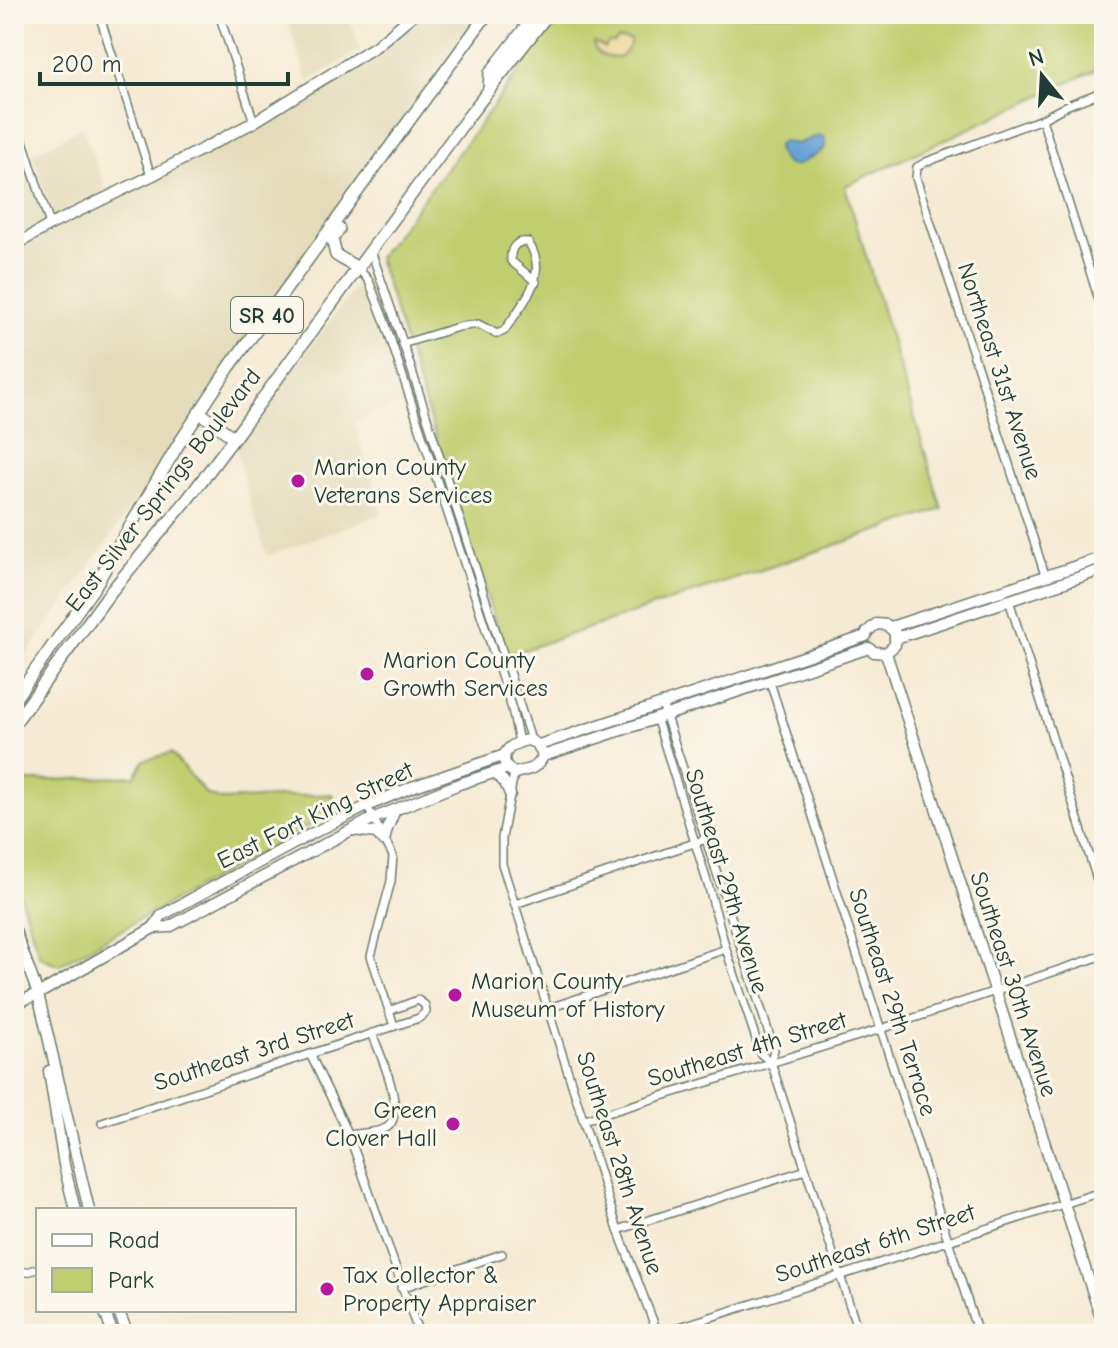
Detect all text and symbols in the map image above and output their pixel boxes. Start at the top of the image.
scale bar [40,36,288,86]
north arrow [1002,36,1082,116]
text: N [1025,43,1047,73]
text: 200 m [52,50,122,78]
street label: Northeast 31st Avenue [952,259,1048,483]
road number: SR 40 [231,297,303,333]
street label: East Silver Springs Boulevard [60,363,266,617]
place label: Marion County Veterans Services [314,453,492,509]
marker: Marion County Veterans Services [289,472,307,490]
place label: Marion County Growth Services [383,646,548,702]
marker: Marion County Growth Services [358,665,376,683]
street label: East Fort King Street [213,755,418,875]
street label: Southeast 29th Avenue [680,765,774,997]
street label: Southeast 30th Avenue [964,868,1064,1100]
street label: Southeast 29th Terrace [843,885,943,1119]
place label: Marion County Museum of History [471,967,665,1023]
marker: Marion County Museum of History [446,986,464,1004]
street label: Southeast 3rd Street [150,1005,359,1097]
street label: Southeast 4th Street [644,1005,851,1093]
street label: Southeast 28th Avenue [571,1048,669,1278]
place label: Green Clover Hall [325,1096,437,1152]
marker: Green Clover Hall [444,1115,462,1133]
street label: Southeast 6th Street [772,1197,979,1288]
legend [36,1208,296,1312]
text: Road [108,1226,160,1254]
place label: Tax Collector & Property Appraiser [343,1261,536,1317]
text: Park [108,1266,154,1294]
marker: Tax Collector & Property Appraiser [318,1280,336,1298]

